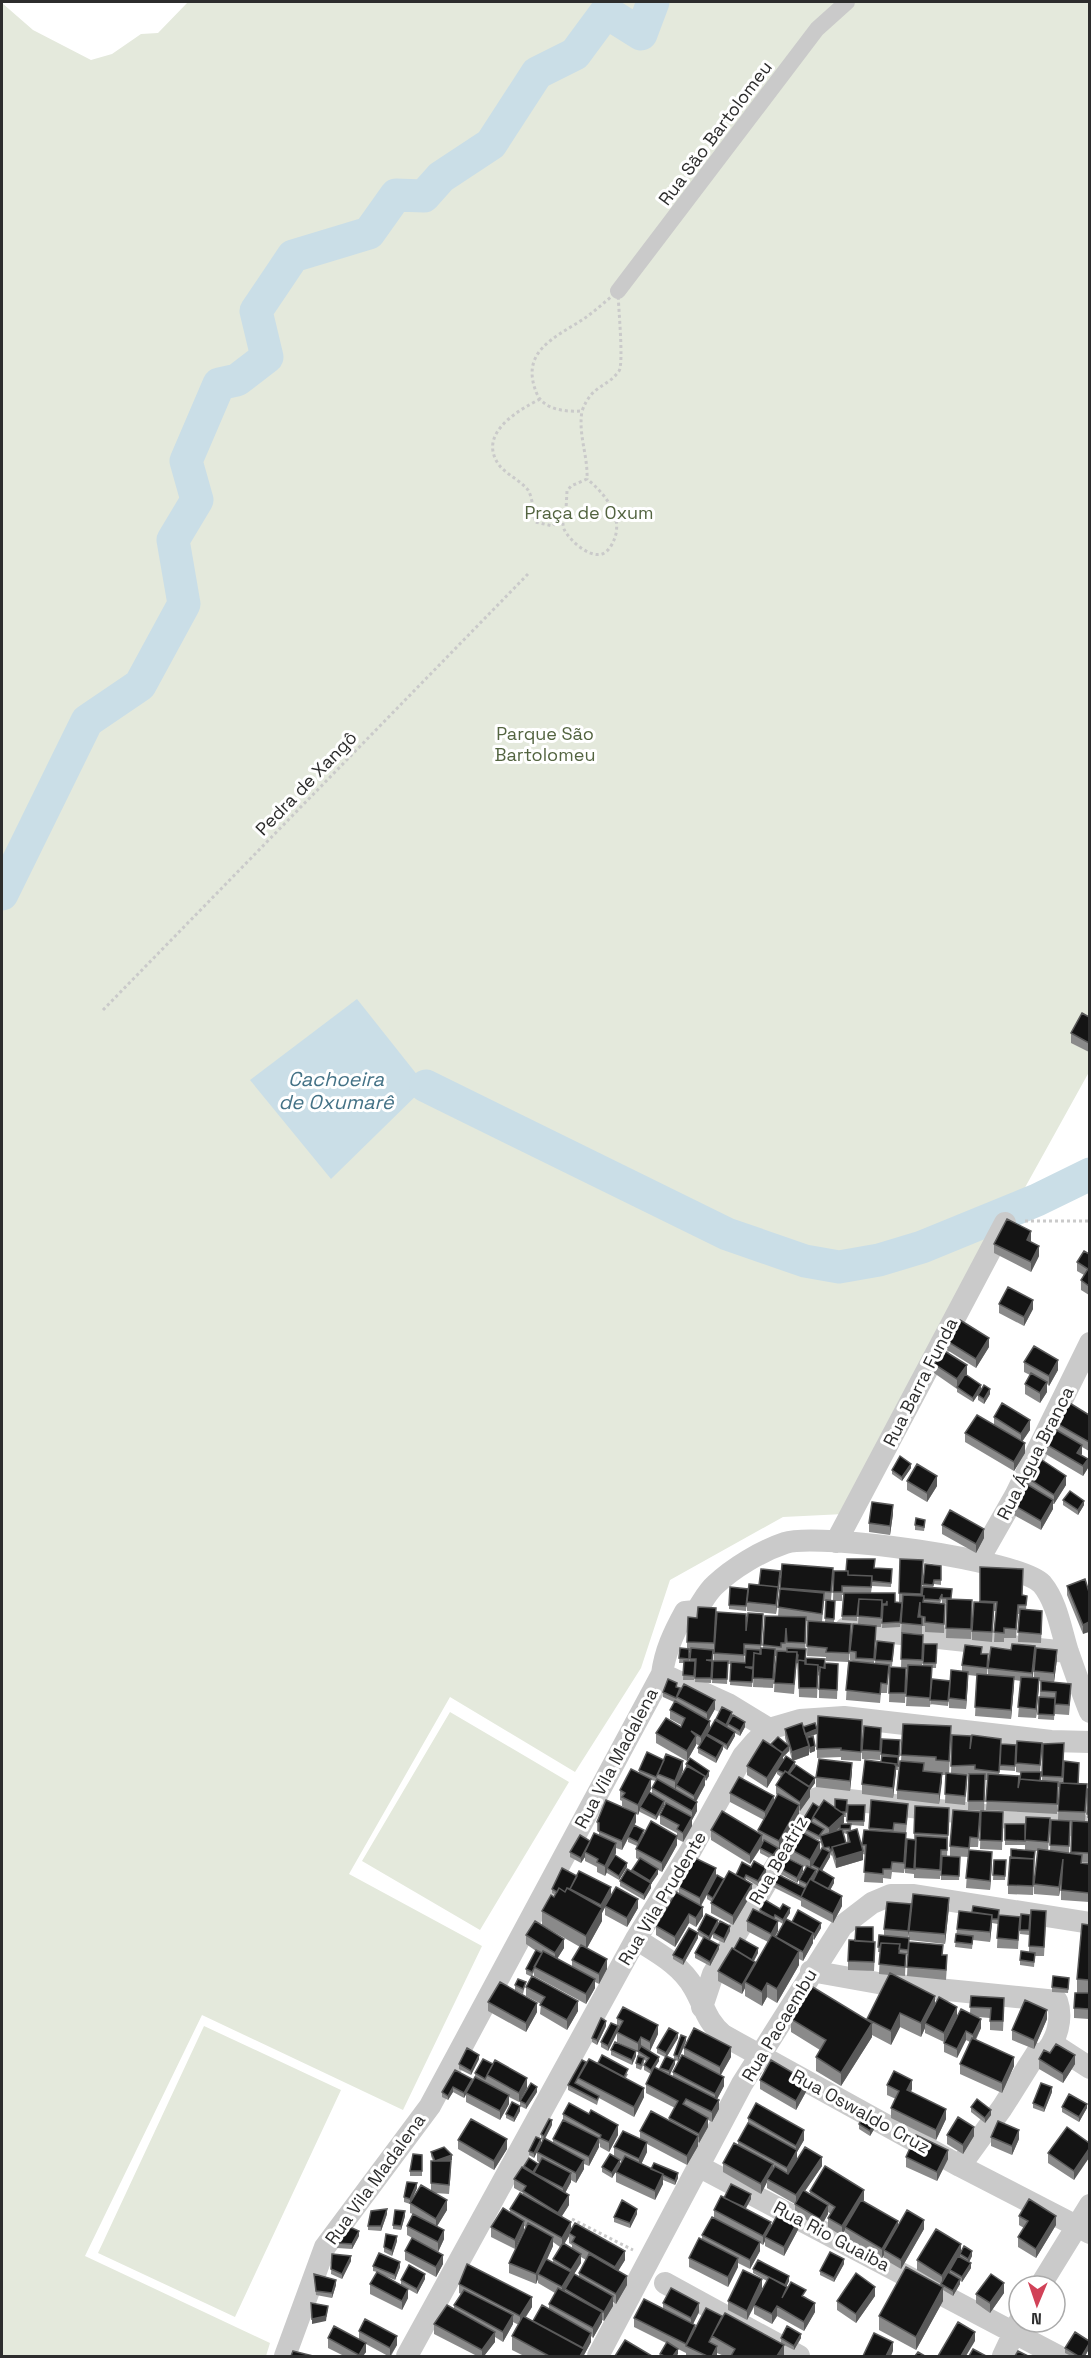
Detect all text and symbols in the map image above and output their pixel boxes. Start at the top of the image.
street label: Rua São Bartolomeu [653,56,777,210]
park label: Praça de Oxum [524,501,654,524]
park label: Parque São Bartolomeu [495,722,595,766]
street label: Pedra de Xangô [250,726,362,840]
water label: Cachoeira de Oxumarê [278,1066,395,1115]
street label: Rua Barra Funda [878,1314,962,1450]
street label: Rua Água Branca [991,1382,1079,1524]
street label: Rua Vila Madalena [569,1684,663,1832]
street label: Rua Beatriz [743,1812,813,1908]
street label: Rua Vila Prudente [613,1827,711,1969]
street label: Rua Pacaembu [736,1964,822,2086]
street label: Rua Oswaldo Cruz [788,2064,934,2158]
street label: Rua Vila Madalena [320,2109,430,2249]
street label: Rua Rio Guaiba [770,2196,894,2276]
north arrow [1007,2274,1067,2334]
text: N [1031,2308,1042,2329]

